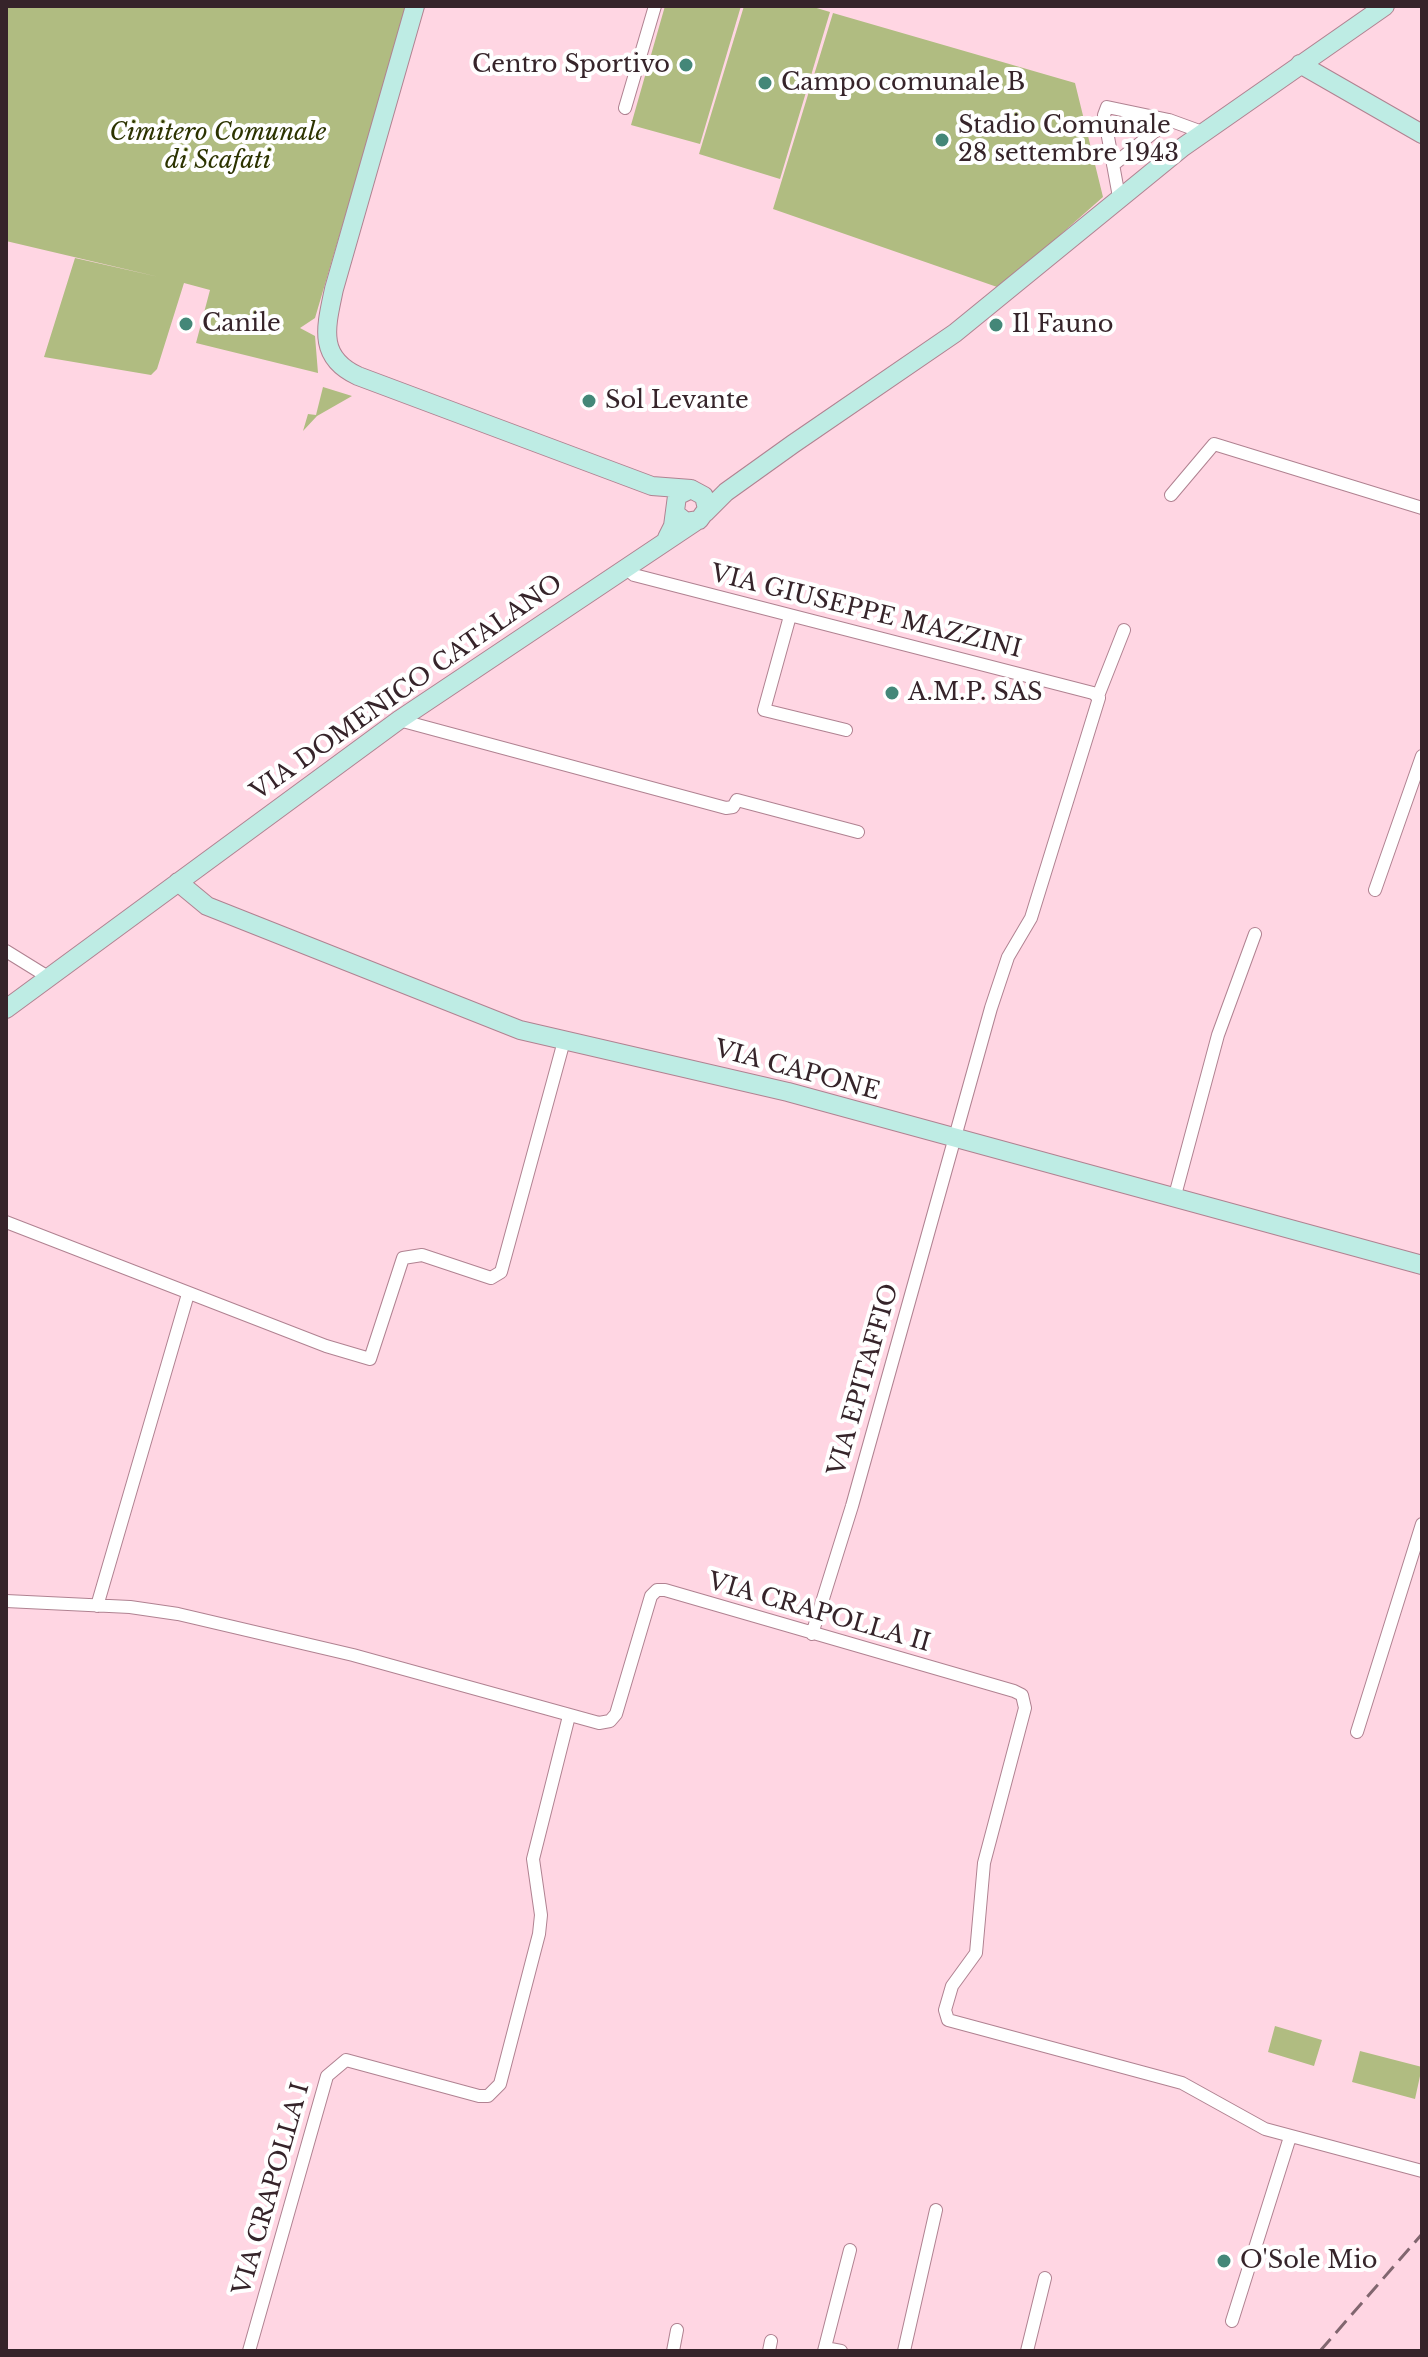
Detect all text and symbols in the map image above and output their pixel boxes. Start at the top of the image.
place label: Centro Sportivo [472,51,670,79]
marker: Centro Sportivo [677,56,695,74]
place label: Campo comunale B [781,69,1025,97]
marker: Campo comunale B [756,74,774,92]
place label: Stadio Comunale 28 settembre 1943 [958,112,1179,168]
park label: Cimitero Comunale di Scafati [110,119,326,175]
marker: Stadio Comunale 28 settembre 1943 [933,131,951,149]
place label: Canile [202,310,281,338]
place label: Il Fauno [1012,311,1113,339]
marker: Canile [177,315,195,333]
marker: Il Fauno [987,316,1005,334]
place label: Sol Levante [605,387,749,415]
marker: Sol Levante [580,392,598,410]
street label: VIA GIUSEPPE MAZZINI [708,559,1024,665]
street label: VIA DOMENICO CATALANO [246,569,568,807]
place label: A.M.P. SAS [908,679,1042,707]
marker: A.M.P. SAS [883,684,901,702]
street label: VIA CAPONE [711,1035,883,1107]
street label: VIA EPITAFFIO [823,1281,905,1479]
street label: VIA CRAPOLLA II [704,1567,934,1659]
street label: VIA CRAPOLLA I [228,2079,316,2299]
place label: O'Sole Mio [1240,2247,1377,2275]
marker: O'Sole Mio [1215,2252,1233,2270]

